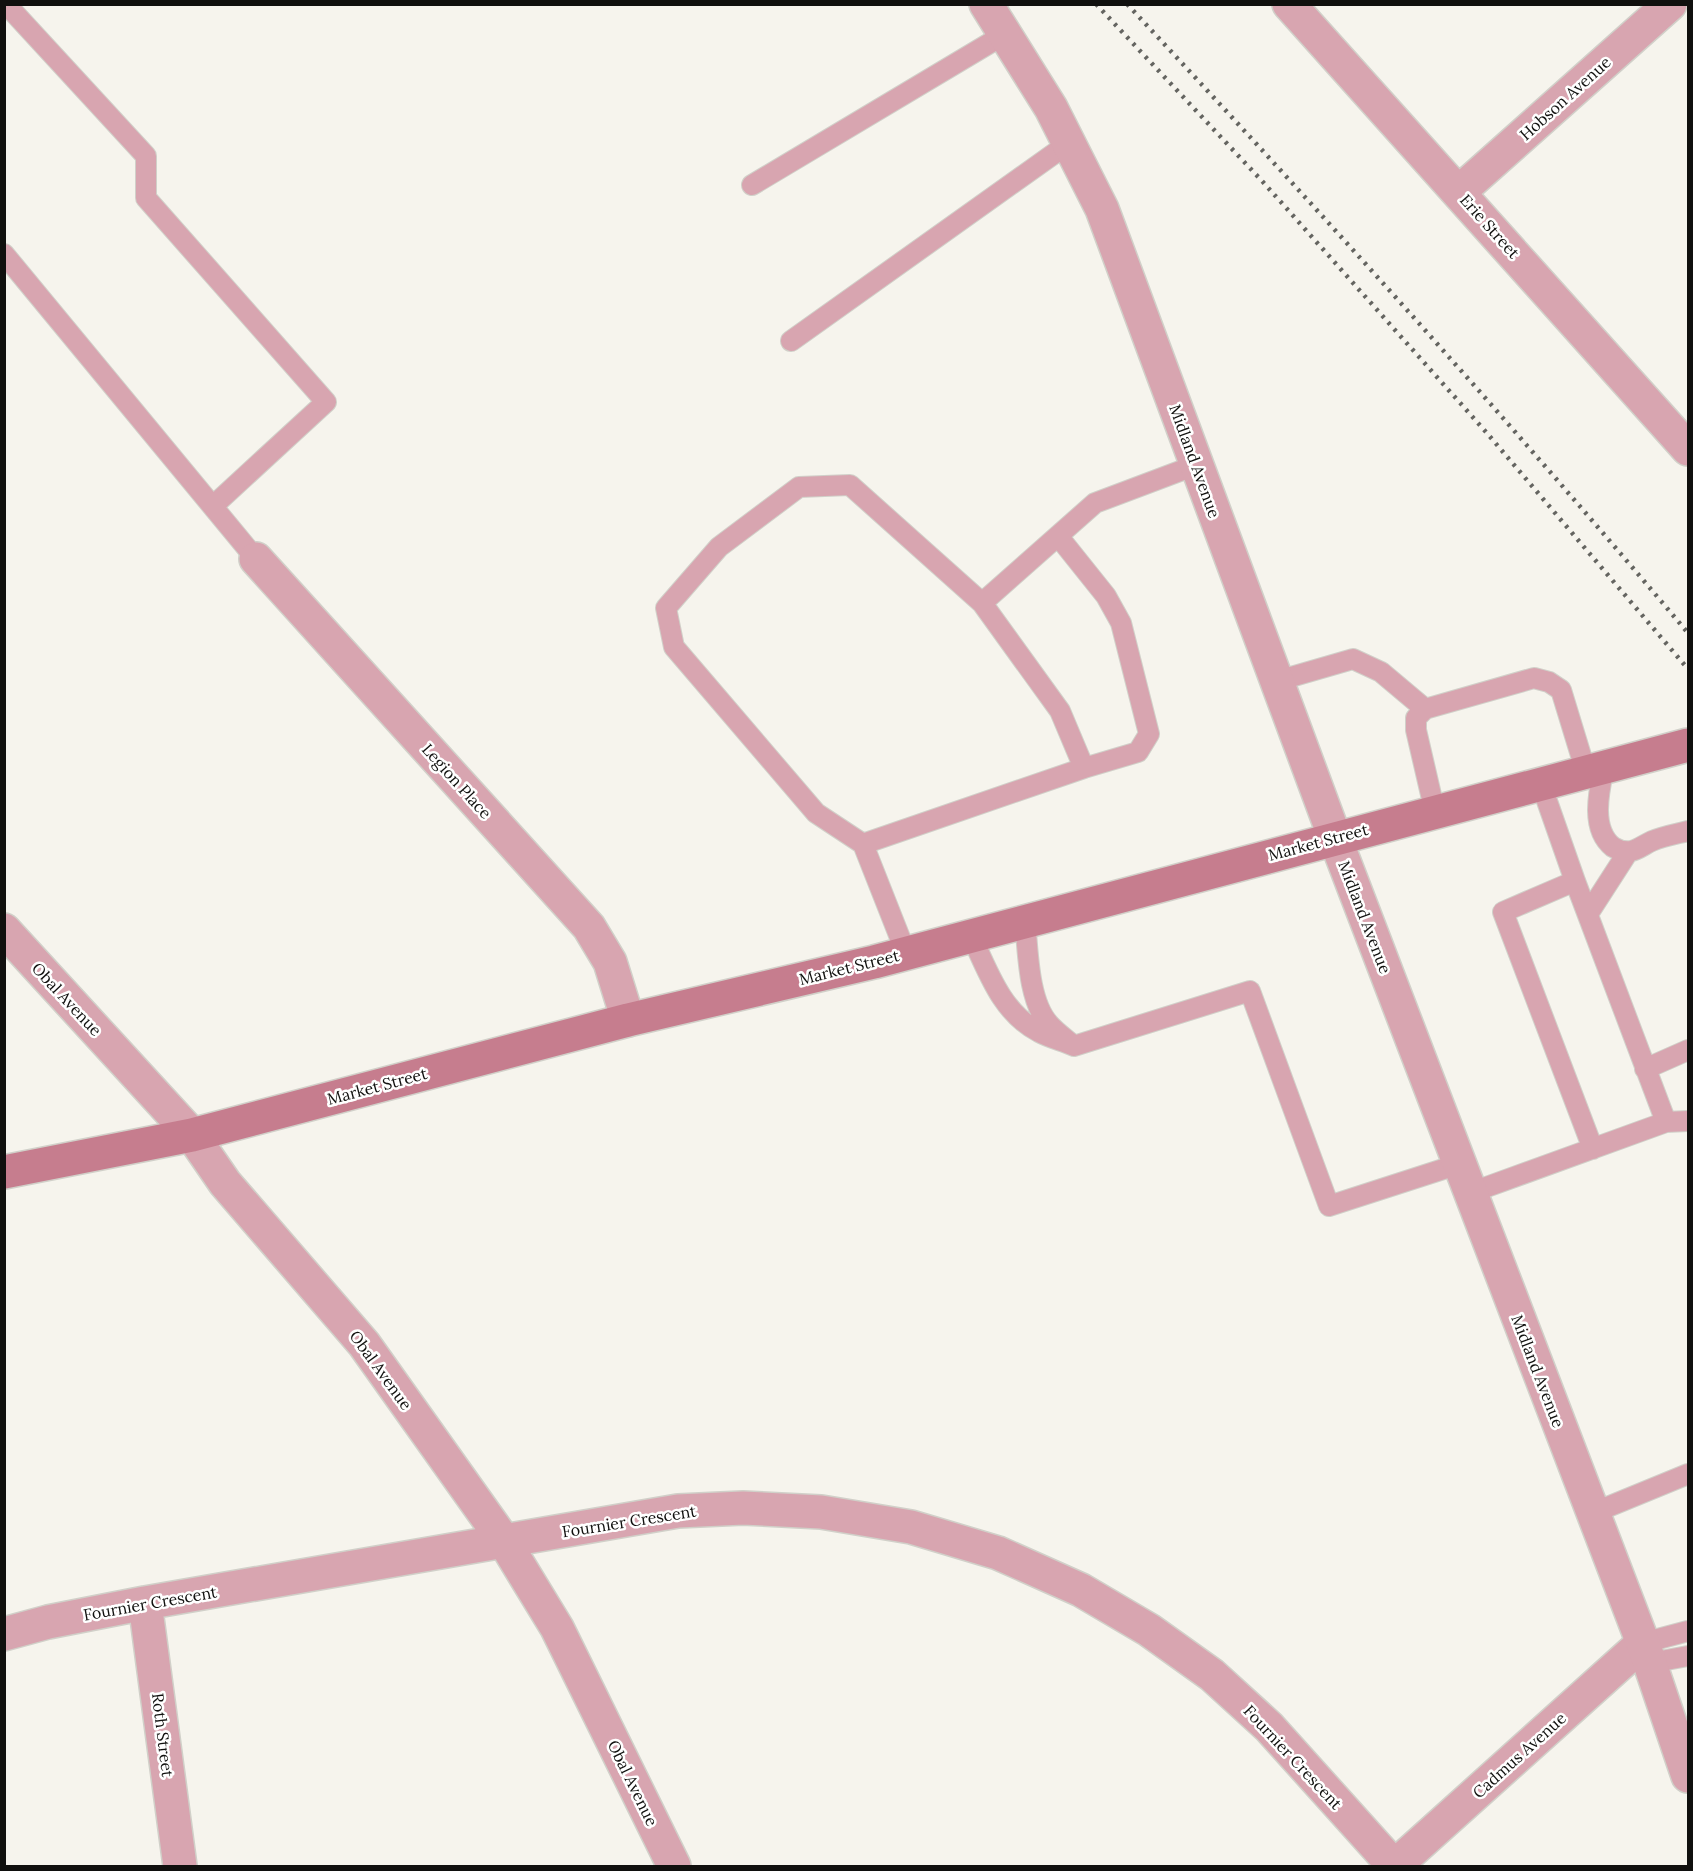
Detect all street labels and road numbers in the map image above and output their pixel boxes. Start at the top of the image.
street label: Hobson Avenue [1515,52,1615,144]
street label: Erie Street [1456,190,1525,263]
street label: Midland Avenue [1165,402,1225,521]
street label: Legion Place [418,739,496,823]
street label: Market Street [1266,819,1371,865]
street label: Midland Avenue [1334,858,1396,977]
street label: Market Street [797,945,902,989]
street label: Obal Avenue [28,958,106,1040]
street label: Market Street [325,1063,430,1109]
street label: Midland Avenue [1507,1312,1569,1431]
street label: Obal Avenue [346,1326,417,1414]
street label: Fournier Crescent [561,1500,698,1541]
street label: Fournier Crescent [82,1581,219,1625]
street label: Roth Street [148,1692,178,1779]
street label: Fournier Crescent [1240,1701,1347,1814]
street label: Cadmus Avenue [1468,1708,1570,1802]
street label: Obal Avenue [604,1737,663,1830]

